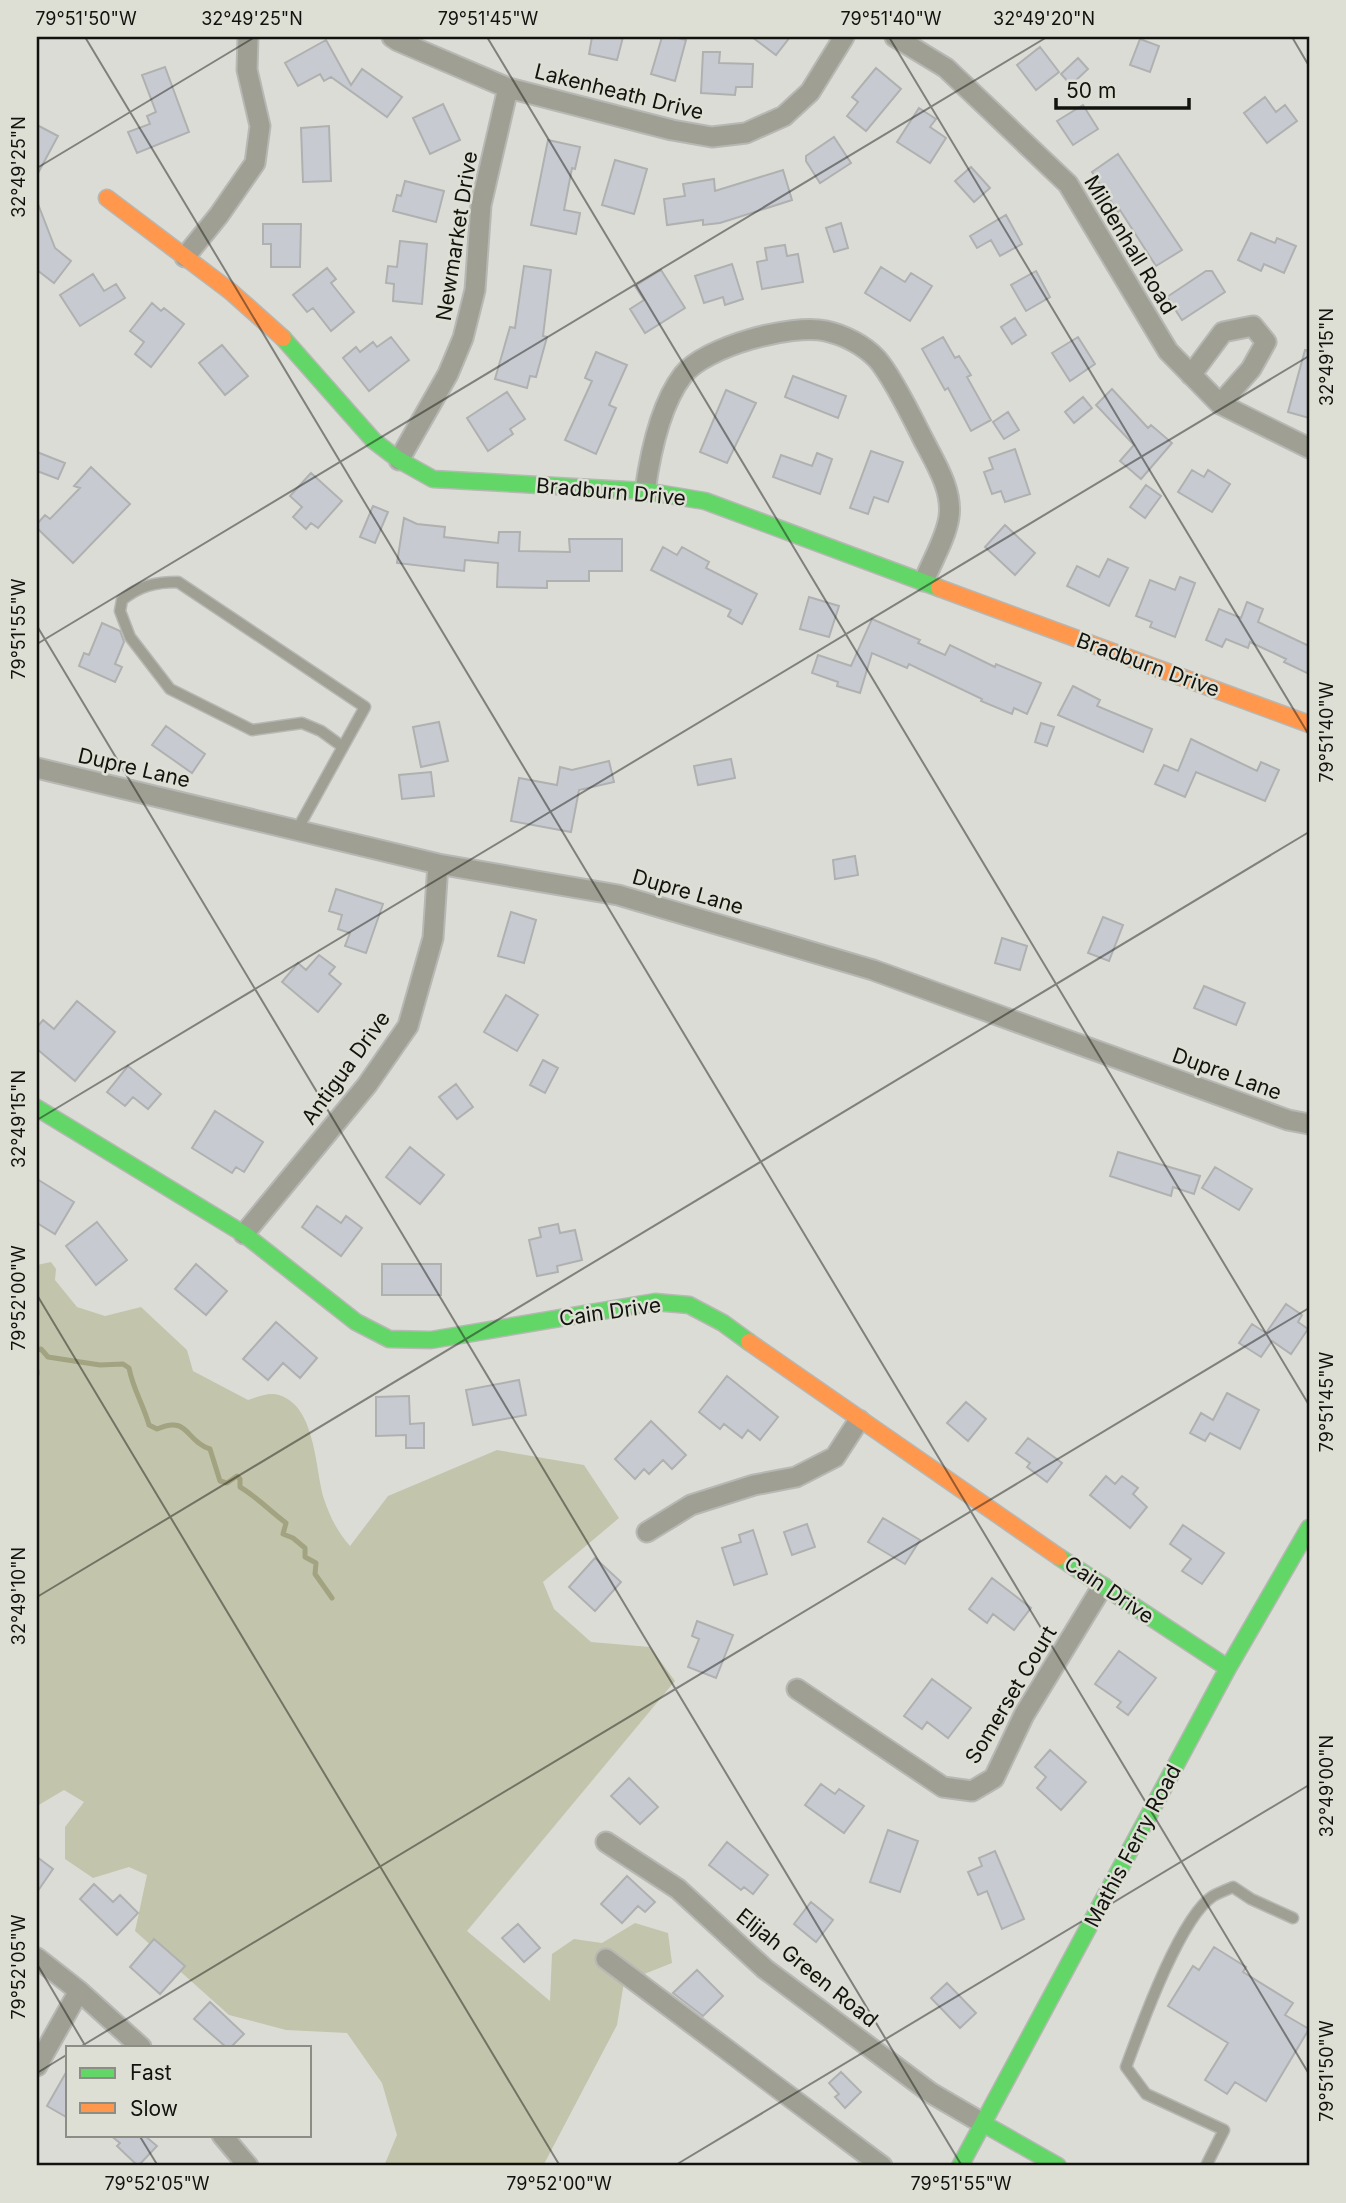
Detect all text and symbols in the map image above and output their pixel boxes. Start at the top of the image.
text: 79°51'50"W [35,8,137,29]
text: 32°49'25"N [201,8,303,29]
text: 79°51'45"W [438,8,539,29]
text: 79°51'40"W [840,8,942,29]
text: 32°49'20"N [993,8,1095,29]
street label: Lakenheath Drive [532,58,706,125]
scale bar [1056,66,1188,110]
text: 50 m [1066,78,1116,103]
text: 32°49'25"N [8,116,29,218]
street label: Newmarket Drive [431,149,482,323]
street label: Mildenhall Road [1079,171,1182,319]
text: 32°49'15"N [1316,308,1337,406]
street label: Bradburn Drive [535,473,687,511]
text: 79°51'55"W [8,578,29,680]
street label: Bradburn Drive [1073,627,1223,702]
text: 79°51'40"W [1316,681,1337,783]
street label: Dupre Lane [76,742,193,793]
street label: Dupre Lane [630,864,747,919]
street label: Antigua Drive [296,1006,395,1129]
street label: Dupre Lane [1169,1042,1285,1105]
text: 32°49'15"N [8,1070,29,1168]
text: 79°52'00"W [8,1245,29,1351]
street label: Cain Drive [557,1292,662,1331]
text: 79°51'45"W [1316,1351,1337,1452]
text: 32°49'10"N [8,1547,29,1645]
street label: Cain Drive [1060,1551,1159,1629]
street label: Somerset Court [960,1621,1062,1768]
text: 32°49'00"N [1316,1735,1337,1837]
street label: Mathis Ferry Road [1079,1760,1186,1931]
street label: Elijah Green Road [732,1903,883,2032]
text: 79°52'05"W [8,1914,29,2020]
text: 79°51'50"W [1316,2020,1337,2122]
legend [66,2046,312,2136]
text: Fast [130,2060,172,2085]
text: Slow [130,2096,178,2121]
text: 79°52'05"W [104,2173,210,2194]
text: 79°52'00"W [506,2173,612,2194]
text: 79°51'55"W [910,2173,1012,2194]

